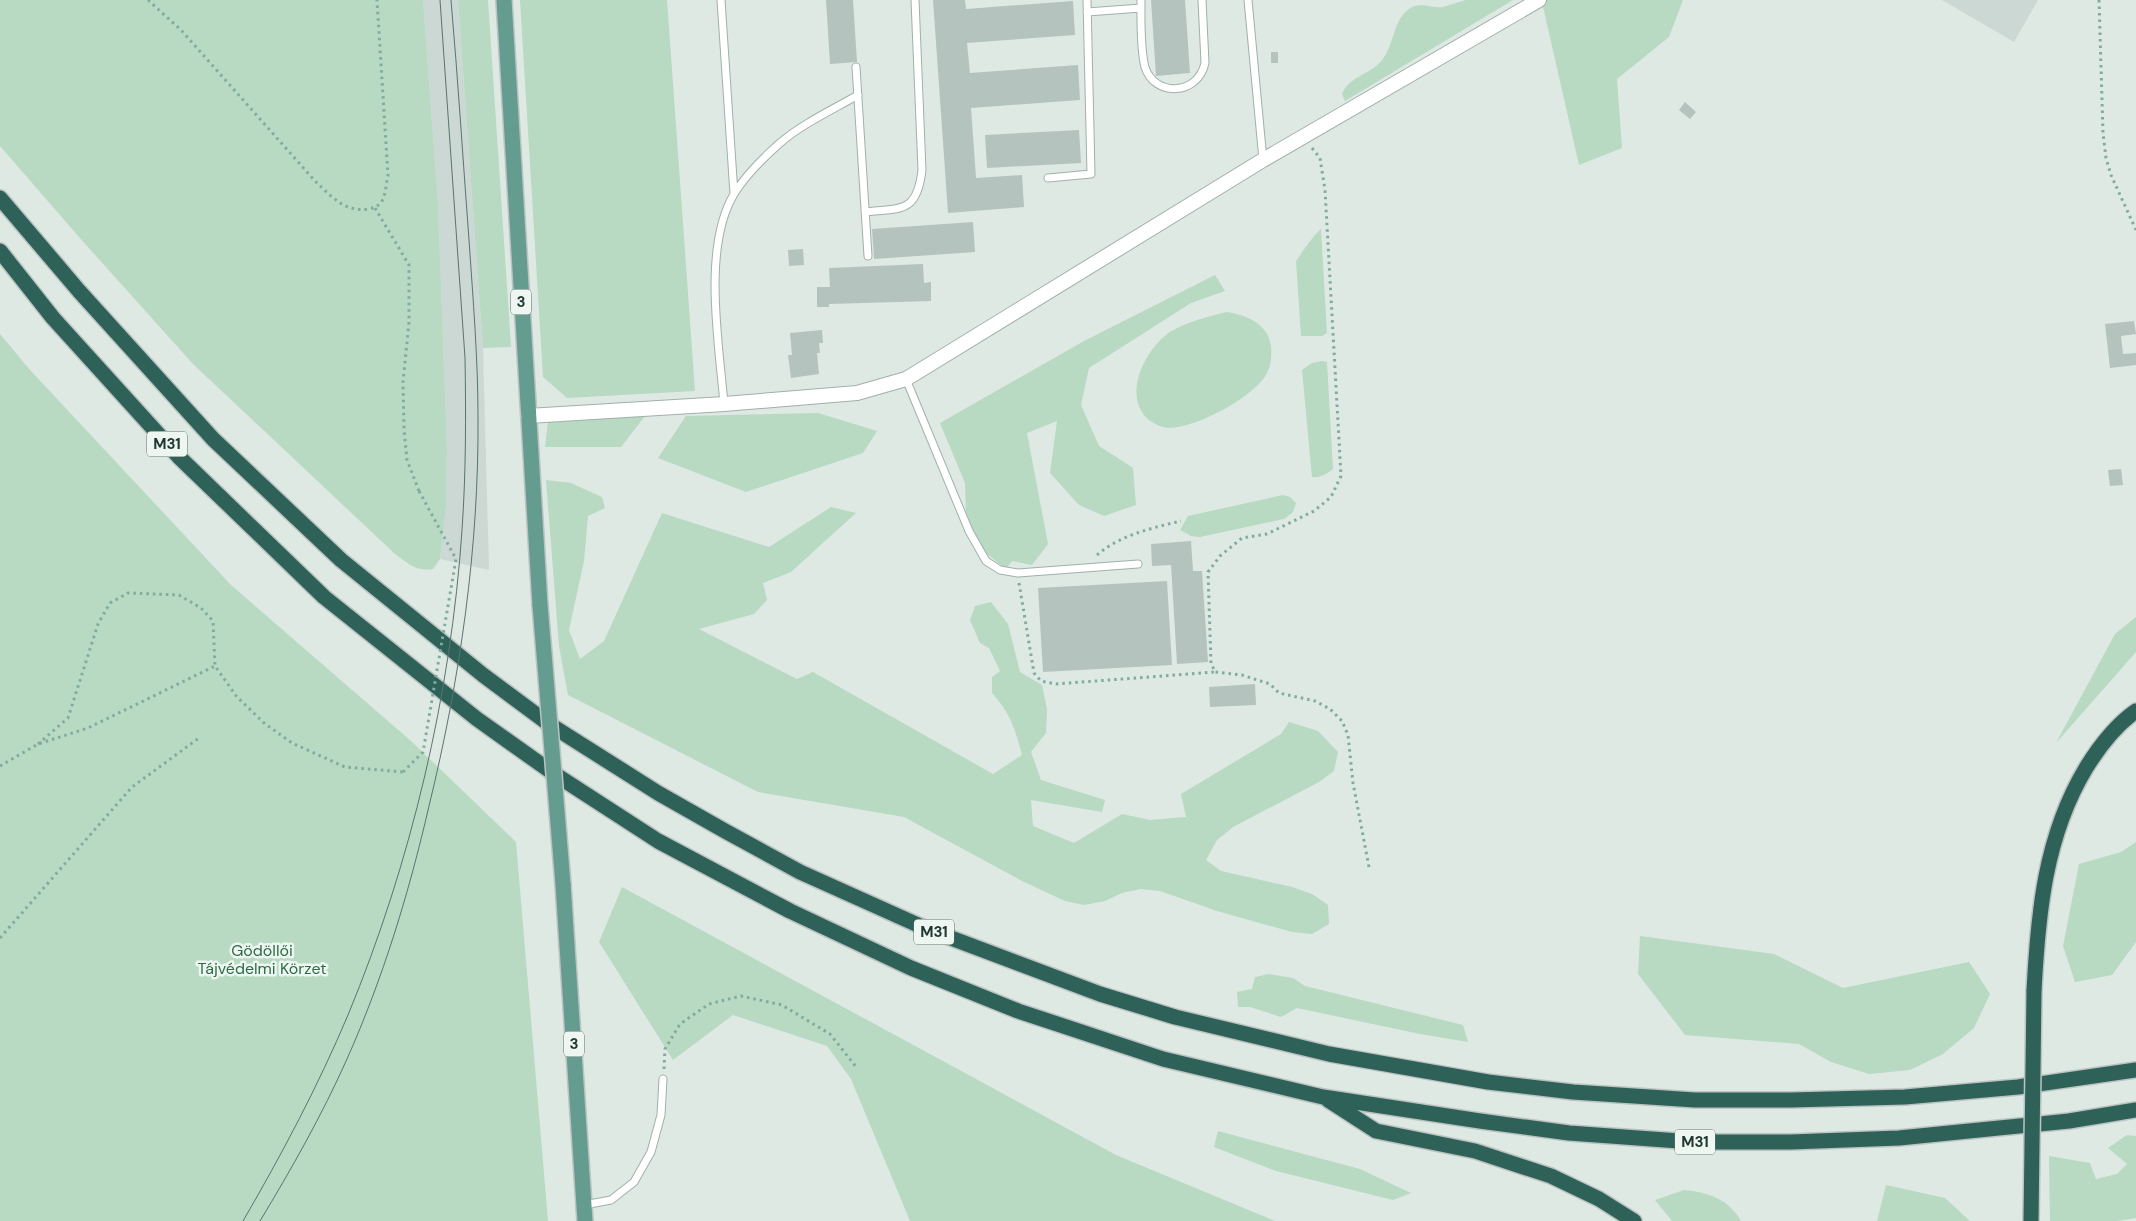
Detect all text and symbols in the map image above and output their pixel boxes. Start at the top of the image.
road number: 3 [511,290,531,314]
road number: M31 [147,432,187,456]
road number: M31 [914,920,954,944]
park label: Gödöllői Tájvédelmi Körzet [197,940,327,979]
road number: 3 [564,1032,584,1056]
road number: M31 [1675,1130,1715,1154]

